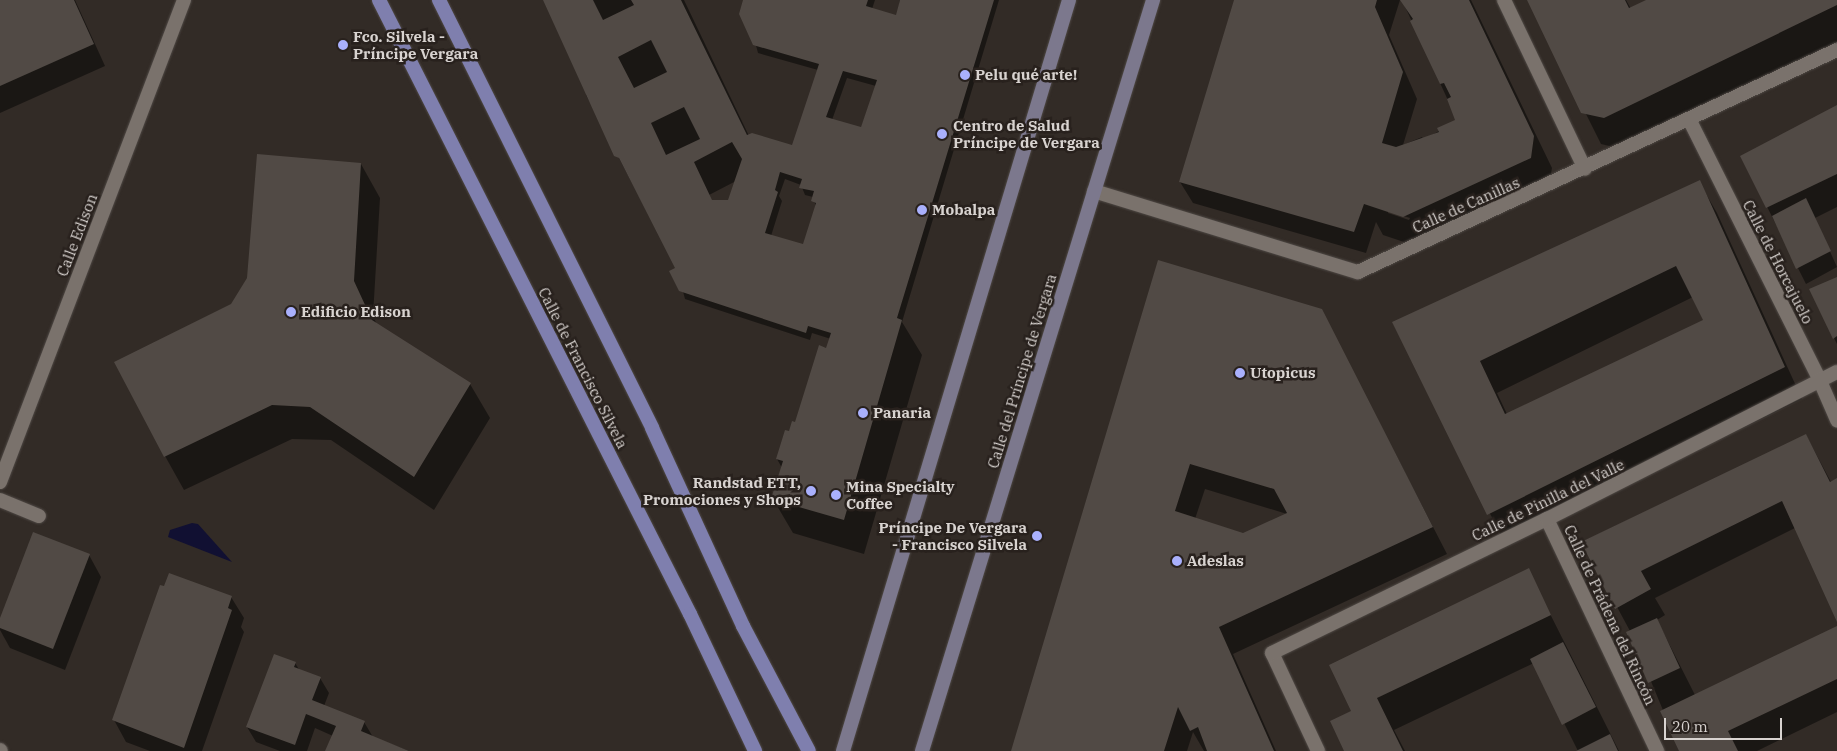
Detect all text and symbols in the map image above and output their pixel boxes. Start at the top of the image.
place label: Fco. Silvela - Príncipe Vergara [353,27,478,62]
marker: Fco. Silvela - Príncipe Vergara [337,39,349,51]
place label: Pelu qué arte! [975,66,1077,84]
marker: Pelu qué arte! [959,69,971,81]
place label: Centro de Salud Príncipe de Vergara [953,116,1100,151]
marker: Centro de Salud Príncipe de Vergara [935,127,949,141]
street label: Calle de Canillas [1410,173,1522,237]
street label: Calle Edison [53,191,101,279]
street label: Calle de Horcajuelo [1739,197,1817,327]
place label: Mobalpa [932,201,995,219]
marker: Mobalpa [916,204,928,216]
street label: Calle del Príncipe de Vergara [984,272,1060,470]
street label: Calle de Francisco Silvela [535,284,631,452]
place label: Edificio Edison [301,303,411,321]
marker: Edificio Edison [285,306,297,318]
place label: Utopicus [1250,364,1316,382]
marker: Utopicus [1234,367,1246,379]
place label: Panaria [873,404,931,422]
marker: Panaria [857,407,869,419]
street label: Calle de Pinilla del Valle [1469,455,1627,545]
place label: Randstad ETT, Promociones y Shops [643,473,801,508]
place label: Mina Specialty Coffee [846,477,955,512]
marker: Randstad ETT, Promociones y Shops [805,485,817,497]
marker: Mina Specialty Coffee [830,489,842,501]
place label: Príncipe De Vergara - Francisco Silvela [878,518,1027,553]
street label: Calle de Prádena del Rincón [1560,522,1660,708]
marker: Príncipe De Vergara - Francisco Silvela [1031,530,1043,542]
place label: Adeslas [1187,552,1244,570]
marker: Adeslas [1171,555,1183,567]
scale bar [1667,708,1784,740]
text: 20 m [1672,717,1708,736]

